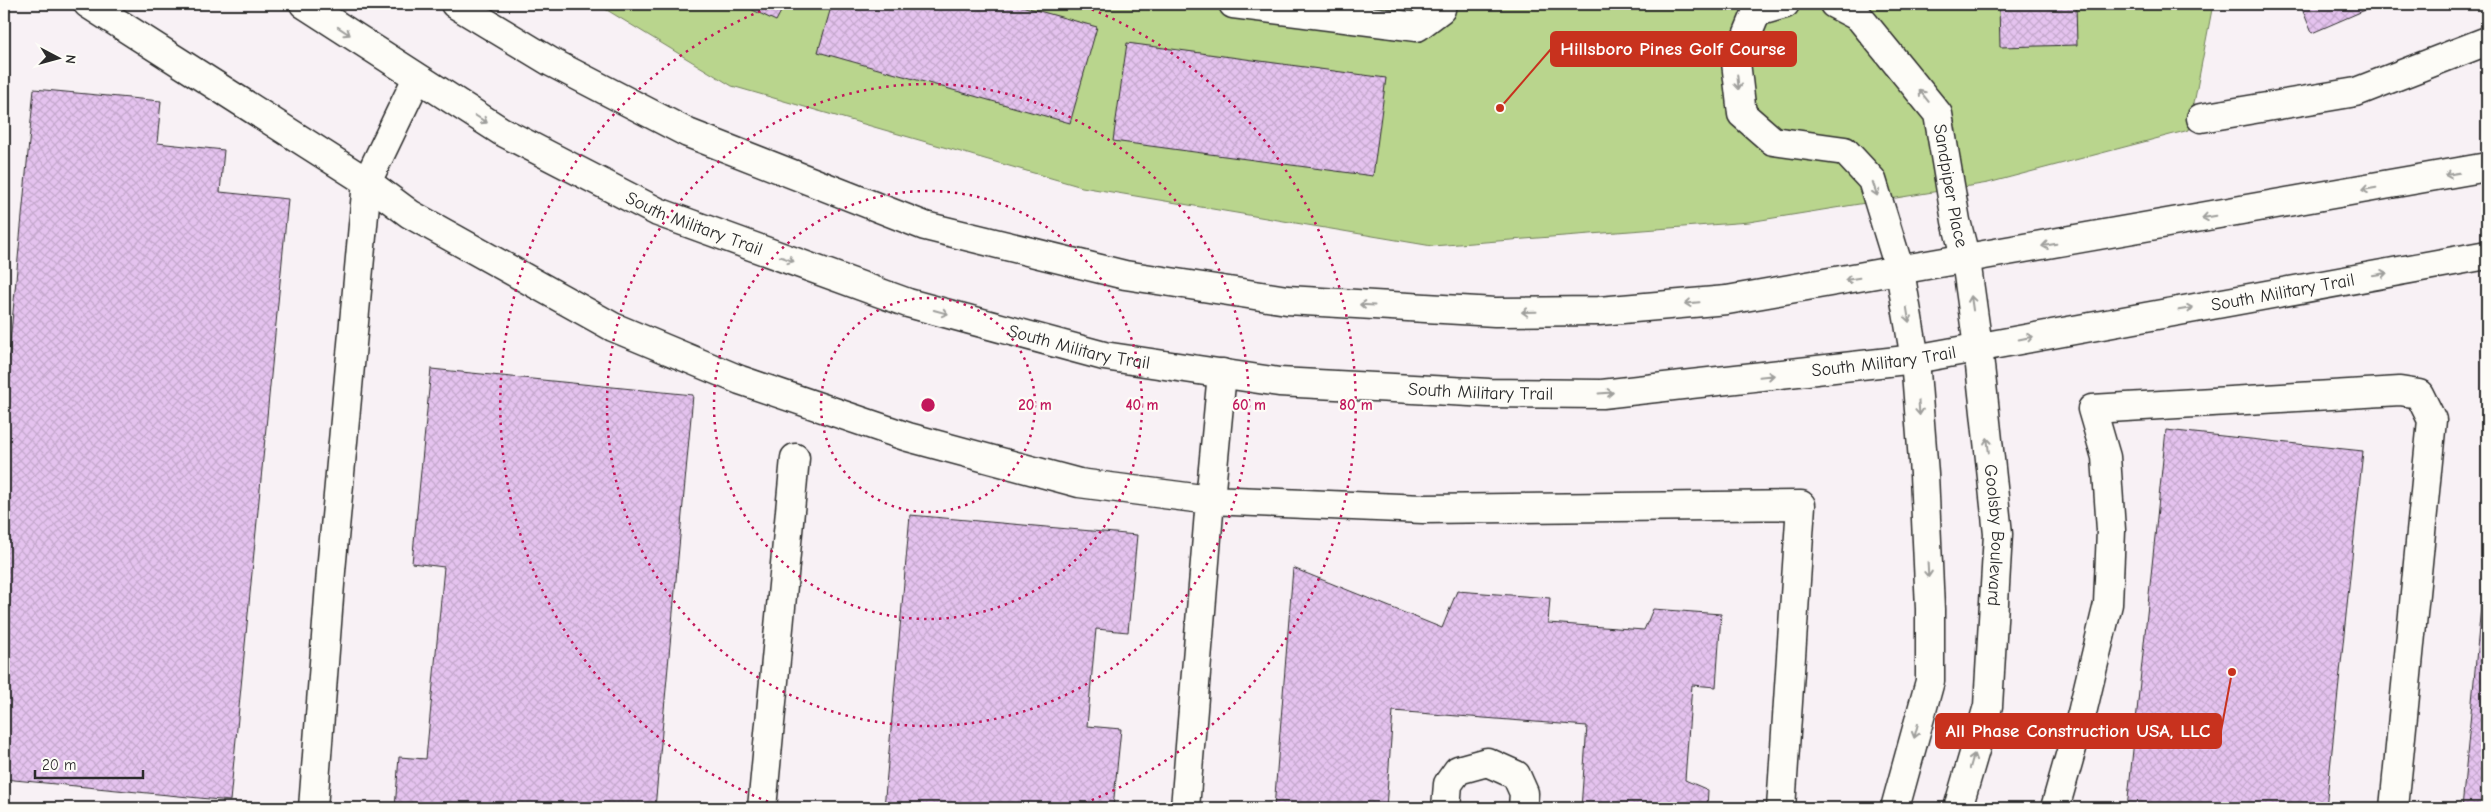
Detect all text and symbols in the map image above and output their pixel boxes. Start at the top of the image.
one-way arrow [337,27,351,37]
north arrow [32,32,82,82]
callout: Hillsboro Pines Golf Course [1551,32,1796,66]
text: Hillsboro Pines Golf Course [1560,38,1786,60]
text: N [62,54,79,65]
one-way arrow [1733,74,1743,90]
one-way arrow [1918,90,1929,103]
one-way arrow [474,114,488,124]
street label: Sandpiper Place [1929,122,1972,250]
one-way arrow [2445,169,2461,179]
one-way arrow [1871,180,1880,196]
one-way arrow [2362,184,2378,194]
street label: South Military Trail [622,187,765,260]
one-way arrow [2202,212,2218,222]
one-way arrow [2042,240,2058,250]
one-way arrow [779,255,794,264]
street label: South Military Trail [2209,269,2356,316]
one-way arrow [2372,269,2388,279]
one-way arrow [1845,275,1861,285]
one-way arrow [1967,296,1977,312]
one-way arrow [1684,299,1700,308]
one-way arrow [1359,300,1375,309]
one-way arrow [2177,303,2193,313]
one-way arrow [1522,307,1538,317]
one-way arrow [1903,307,1913,323]
one-way arrow [932,308,948,317]
street label: South Military Trail [1006,321,1152,374]
one-way arrow [2018,332,2034,342]
street label: South Military Trail [1811,342,1958,381]
one-way arrow [1759,371,1775,381]
street label: South Military Trail [1407,379,1553,405]
one-way arrow [1597,389,1613,398]
centre of rings [919,396,937,414]
text: 20 m [1018,396,1052,414]
text: 40 m [1126,396,1159,414]
text: 60 m [1232,396,1266,414]
text: 80 m [1339,396,1373,414]
one-way arrow [1914,400,1923,416]
one-way arrow [1983,437,1993,453]
street label: Goolsby Boulevard [1980,463,2008,607]
one-way arrow [1924,562,1933,578]
callout: All Phase Construction USA, LLC [1936,714,2221,748]
text: All Phase Construction USA, LLC [1946,720,2211,742]
one-way arrow [1911,722,1921,738]
scale bar [35,747,142,779]
one-way arrow [1967,754,1977,770]
text: 20 m [42,756,76,774]

